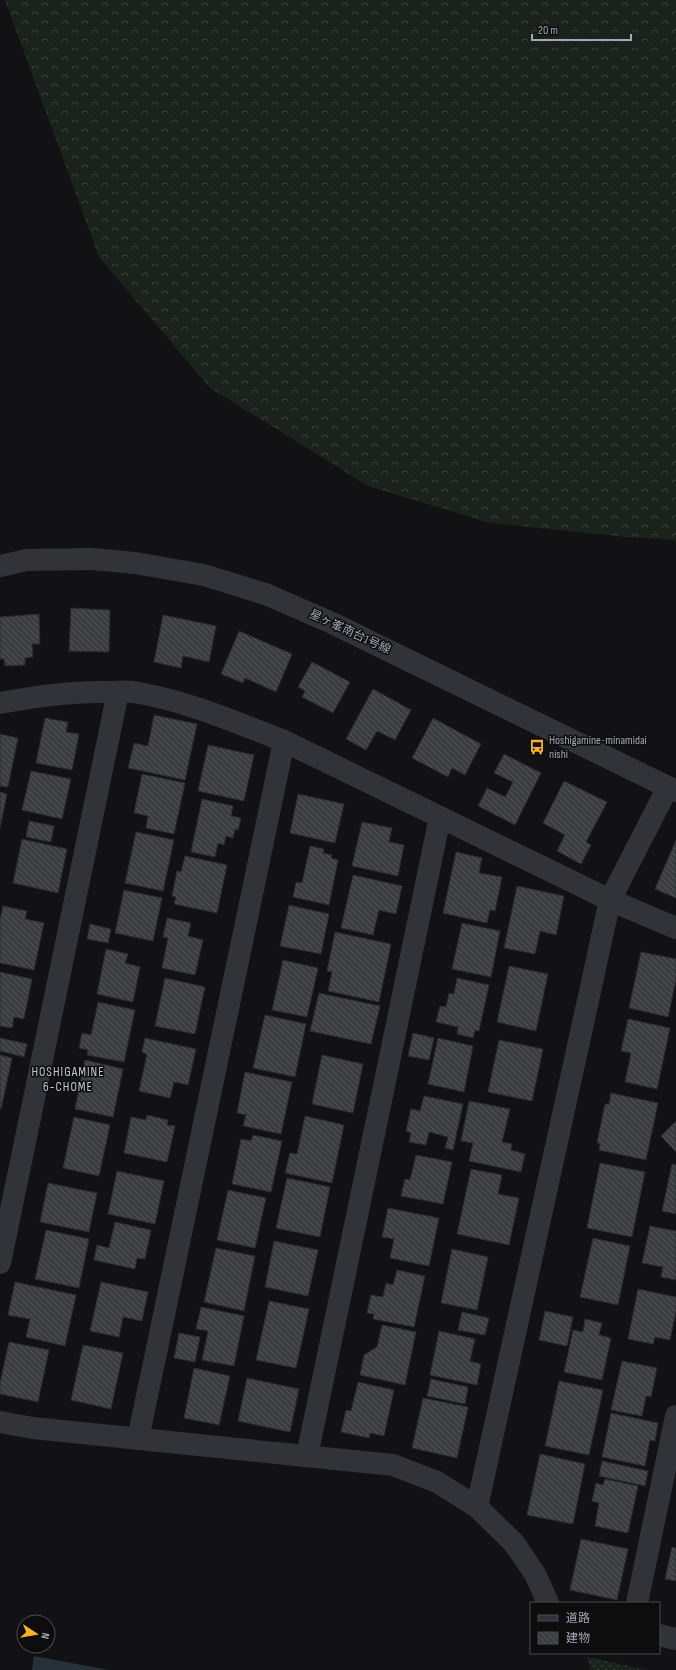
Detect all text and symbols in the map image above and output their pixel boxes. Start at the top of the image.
scale bar [532,16,631,42]
text: 20 m [538,23,558,38]
street label: 星ヶ峯南台1号線 [307,607,393,657]
place label: Hoshigamine-minamidai nishi [549,733,647,762]
bus stop icon: Hoshigamine-minamidai nishi [528,738,546,756]
district label: HOSHIGAMINE 6-CHOME [31,1064,105,1095]
legend [530,1602,660,1654]
text: 道路 [566,1611,590,1626]
north arrow [16,1614,56,1654]
text: 建物 [566,1631,590,1646]
text: N [38,1632,52,1640]

